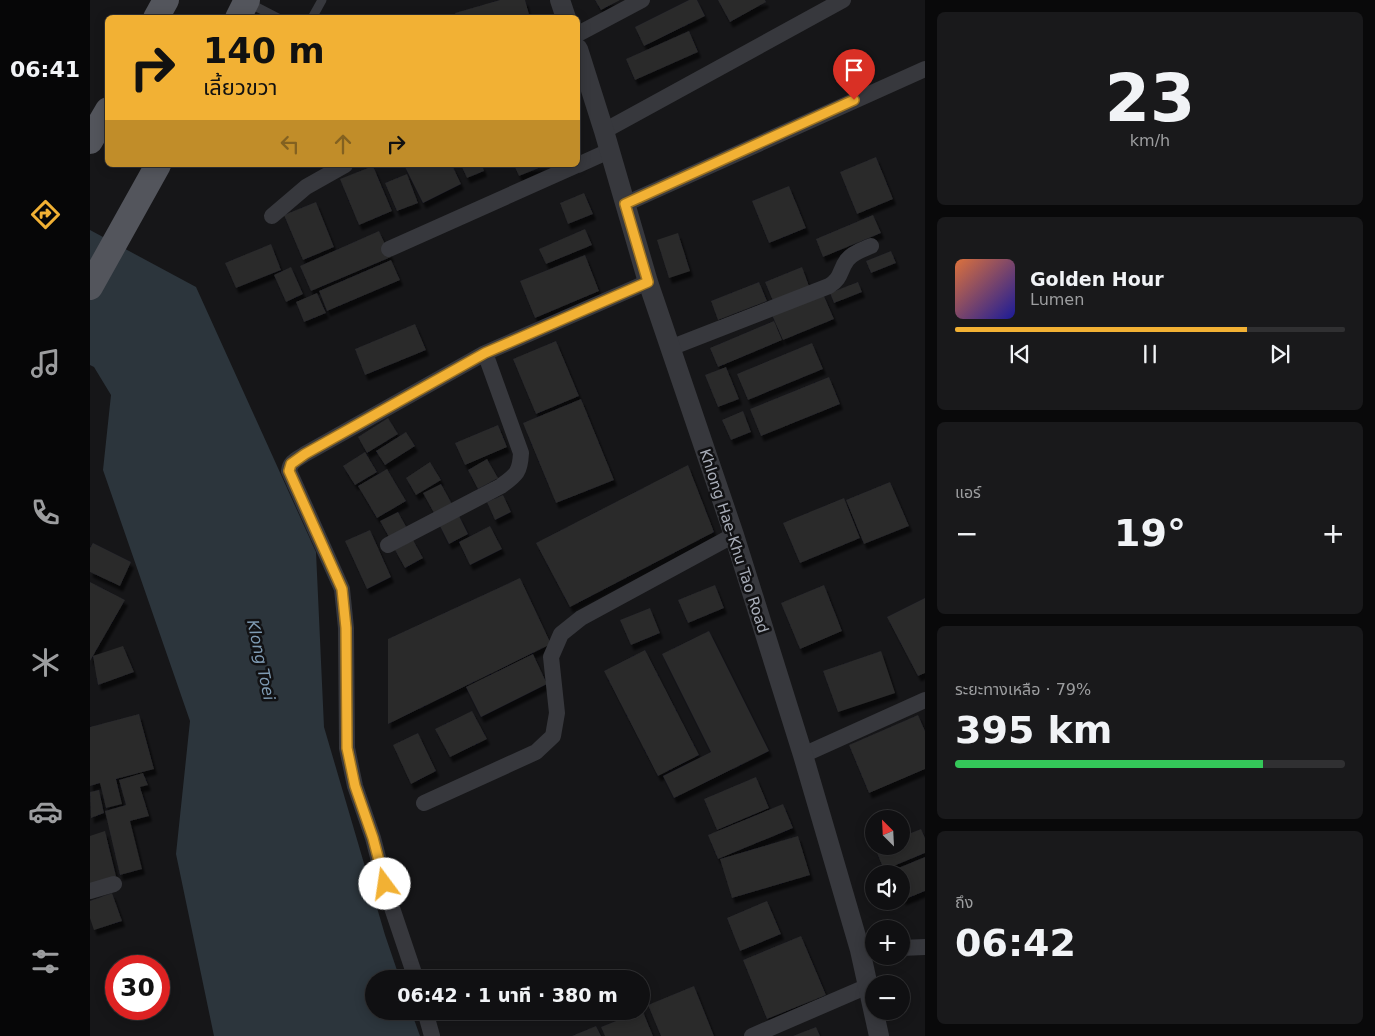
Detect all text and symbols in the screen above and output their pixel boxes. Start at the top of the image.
text: 140 m [203,31,325,71]
icon: right [120,35,185,100]
pin [833,49,875,100]
icon: arrive [840,56,868,84]
text: 06:41 [10,57,80,82]
text: 23 [1105,61,1195,136]
text: เลี้ยวขวา [203,75,278,100]
icon: left [276,130,304,158]
icon: ahead [329,130,357,158]
icon: right [382,130,410,158]
text: km/h [1130,131,1170,150]
icon: directions [28,197,63,232]
text: Golden Hour [1030,268,1164,290]
text: Lumen [1030,290,1084,309]
icon: previous [1006,340,1034,368]
icon: pause [1136,340,1164,368]
icon: next [1266,340,1294,368]
icon: music [28,346,63,381]
street label: Khlong Hae-Khu Tao Road [696,447,772,635]
text: แอร์ [955,483,981,502]
icon: phone [28,495,63,530]
text: 19° [1114,511,1186,555]
text: − [955,517,978,550]
text: + [1322,517,1345,550]
water label: Klong Toei [243,618,279,703]
icon: climate [28,645,63,680]
text: ระยะทางเหลือ · 79% [955,680,1091,699]
text: 395 km [955,708,1112,752]
icon: car [28,794,63,829]
north arrow [865,810,910,855]
map controls [865,810,910,1020]
position arrow [358,857,410,909]
button: sound [865,865,910,910]
text: ถึง [955,893,973,912]
button: + [865,920,910,965]
text: 06:42 [955,921,1076,965]
icon: filters [28,944,63,979]
speed limit sign: 30 [105,955,170,1020]
button: − [865,975,910,1020]
text: 06:42 · 1 นาที · 380 m [397,984,618,1006]

